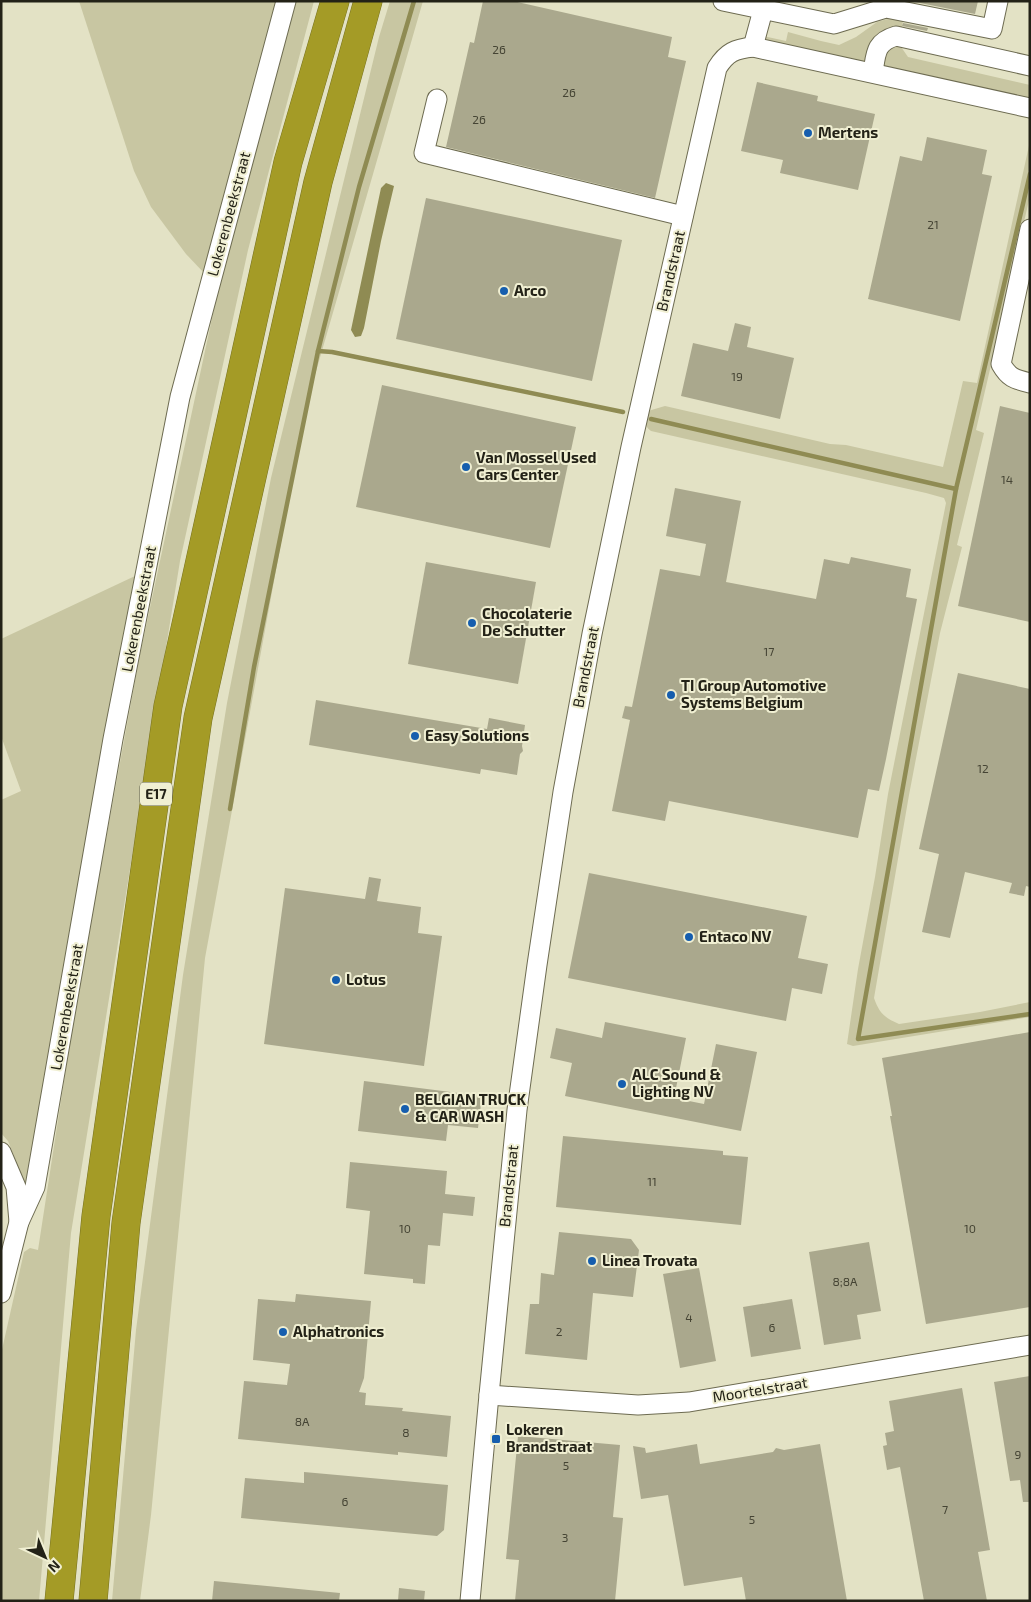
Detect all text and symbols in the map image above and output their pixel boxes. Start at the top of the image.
house number: 26 [492,42,506,56]
house number: 26 [562,85,576,99]
house number: 26 [472,112,486,126]
place label: Mertens [818,123,878,141]
marker: Mertens [802,127,814,139]
street label: Lokerenbeekstraat [203,149,253,278]
house number: 21 [927,217,939,231]
street label: Brandstraat [652,228,688,313]
place label: Arco [514,281,547,299]
marker: Arco [498,285,510,297]
house number: 19 [731,369,743,383]
place label: Van Mossel Used Cars Center [476,448,596,483]
marker: Van Mossel Used Cars Center [460,461,472,473]
house number: 14 [1001,472,1013,486]
street label: Lokerenbeekstraat [117,544,159,673]
place label: Chocolaterie De Schutter [482,604,572,639]
marker: Chocolaterie De Schutter [466,617,478,629]
street label: Brandstraat [568,624,602,709]
house number: 17 [764,644,774,658]
place label: TI Group Automotive Systems Belgium [681,676,826,712]
marker: TI Group Automotive Systems Belgium [665,689,677,701]
place label: Easy Solutions [425,726,529,745]
marker: Easy Solutions [409,730,421,742]
house number: 12 [977,761,989,775]
road number: E17 [140,782,172,806]
place label: Entaco NV [699,927,772,945]
marker: Entaco NV [683,931,695,943]
street label: Lokerenbeekstraat [46,942,86,1071]
place label: Lotus [346,970,386,988]
marker: Lotus [330,974,342,986]
place label: ALC Sound & Lighting NV [632,1065,721,1100]
marker: ALC Sound & Lighting NV [616,1078,628,1090]
place label: BELGIAN TRUCK & CAR WASH [415,1090,527,1125]
marker: BELGIAN TRUCK & CAR WASH [399,1103,411,1115]
street label: Brandstraat [495,1144,521,1228]
house number: 11 [647,1174,657,1188]
house number: 10 [399,1221,411,1235]
house number: 10 [964,1221,976,1235]
place label: Linea Trovata [602,1251,698,1269]
marker: Linea Trovata [586,1255,598,1267]
house number: 8;8A [833,1274,858,1288]
house number: 4 [685,1310,693,1324]
house number: 6 [769,1320,776,1334]
place label: Alphatronics [293,1322,384,1340]
house number: 2 [556,1324,563,1338]
marker: Alphatronics [277,1326,289,1338]
street label: Moortelstraat [711,1373,809,1405]
house number: 8A [295,1414,310,1428]
place label: Lokeren Brandstraat [506,1420,592,1455]
house number: 8 [402,1425,410,1439]
marker: Lokeren Brandstraat [490,1433,502,1445]
house number: 9 [1015,1447,1022,1461]
house number: 5 [563,1458,569,1472]
house number: 6 [342,1494,349,1508]
house number: 7 [942,1502,948,1516]
house number: 5 [749,1512,755,1526]
house number: 3 [562,1530,568,1544]
north arrow [20,1532,70,1582]
text: N [45,1557,64,1576]

